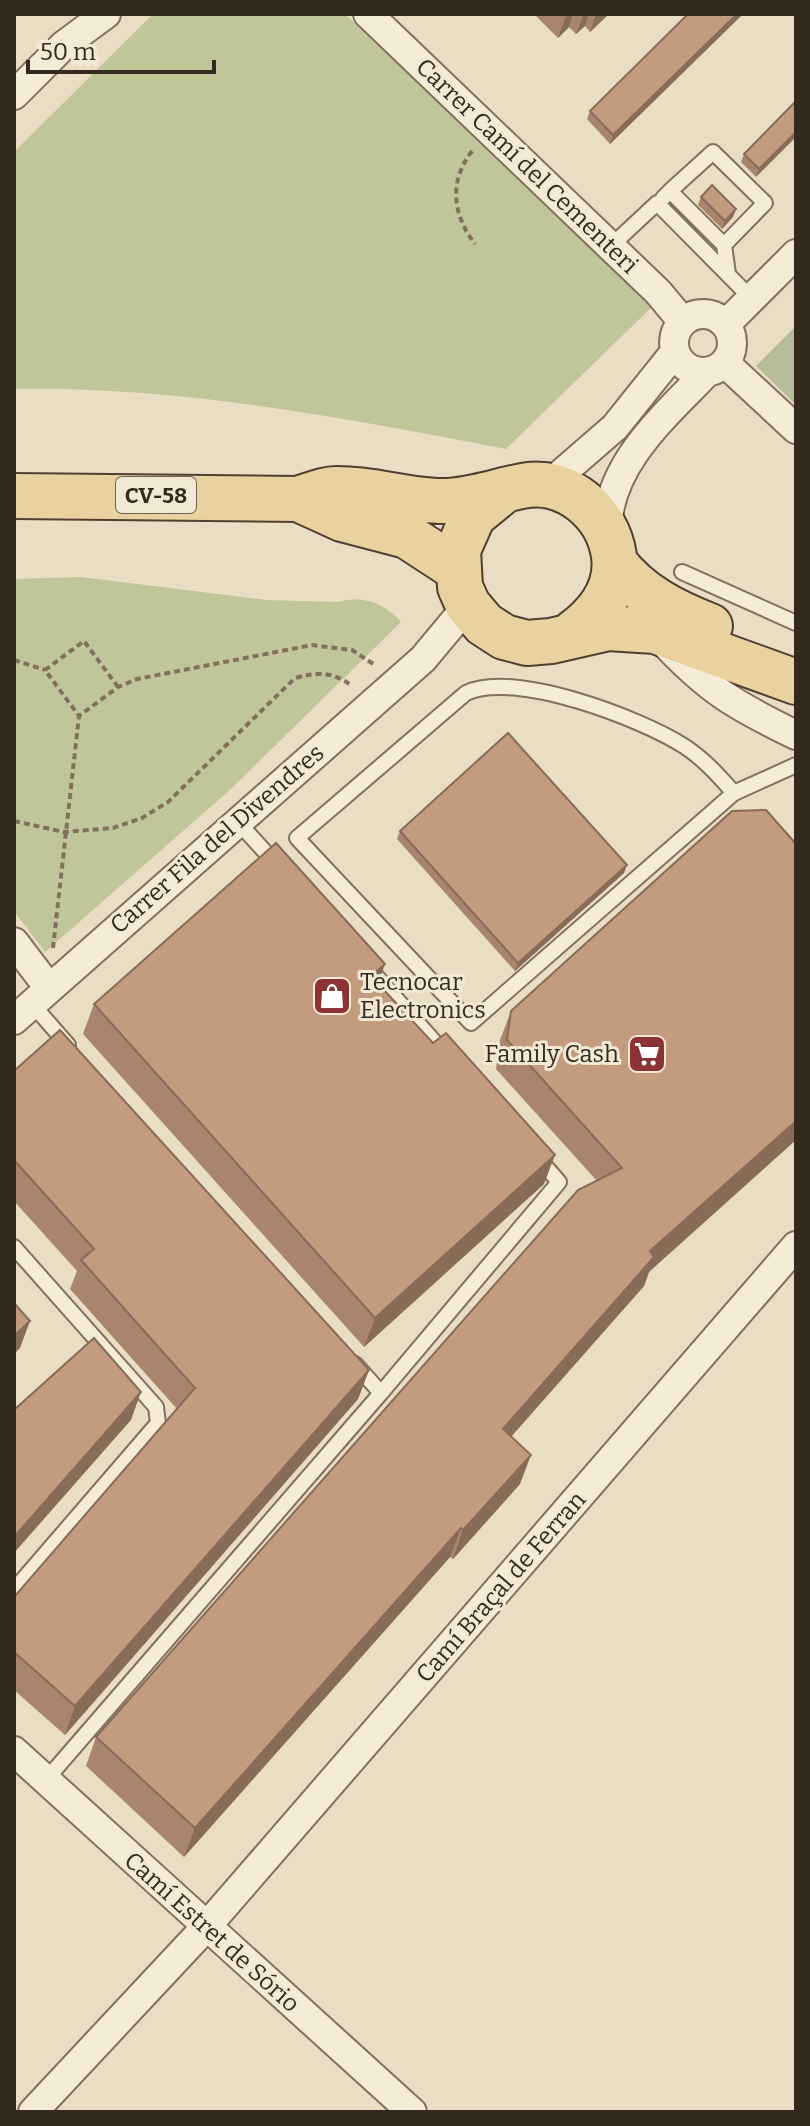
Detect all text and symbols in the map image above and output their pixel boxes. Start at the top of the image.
scale bar [28,24,214,74]
text: 50 m [40,38,96,66]
street label: Carrer Camí del Cementeri [410,53,644,279]
road number: CV-58 [116,477,196,513]
street label: Carrer Fila del Divendres [105,739,329,939]
place label: Tecnocar Electronics [360,968,486,1024]
shop icon: Tecnocar Electronics [311,975,353,1017]
supermarket icon: Family Cash [626,1033,668,1075]
place label: Family Cash [484,1040,619,1068]
street label: Camí Braçal de Ferran [410,1486,592,1688]
street label: Camí Estret de Sório [119,1846,305,2018]

